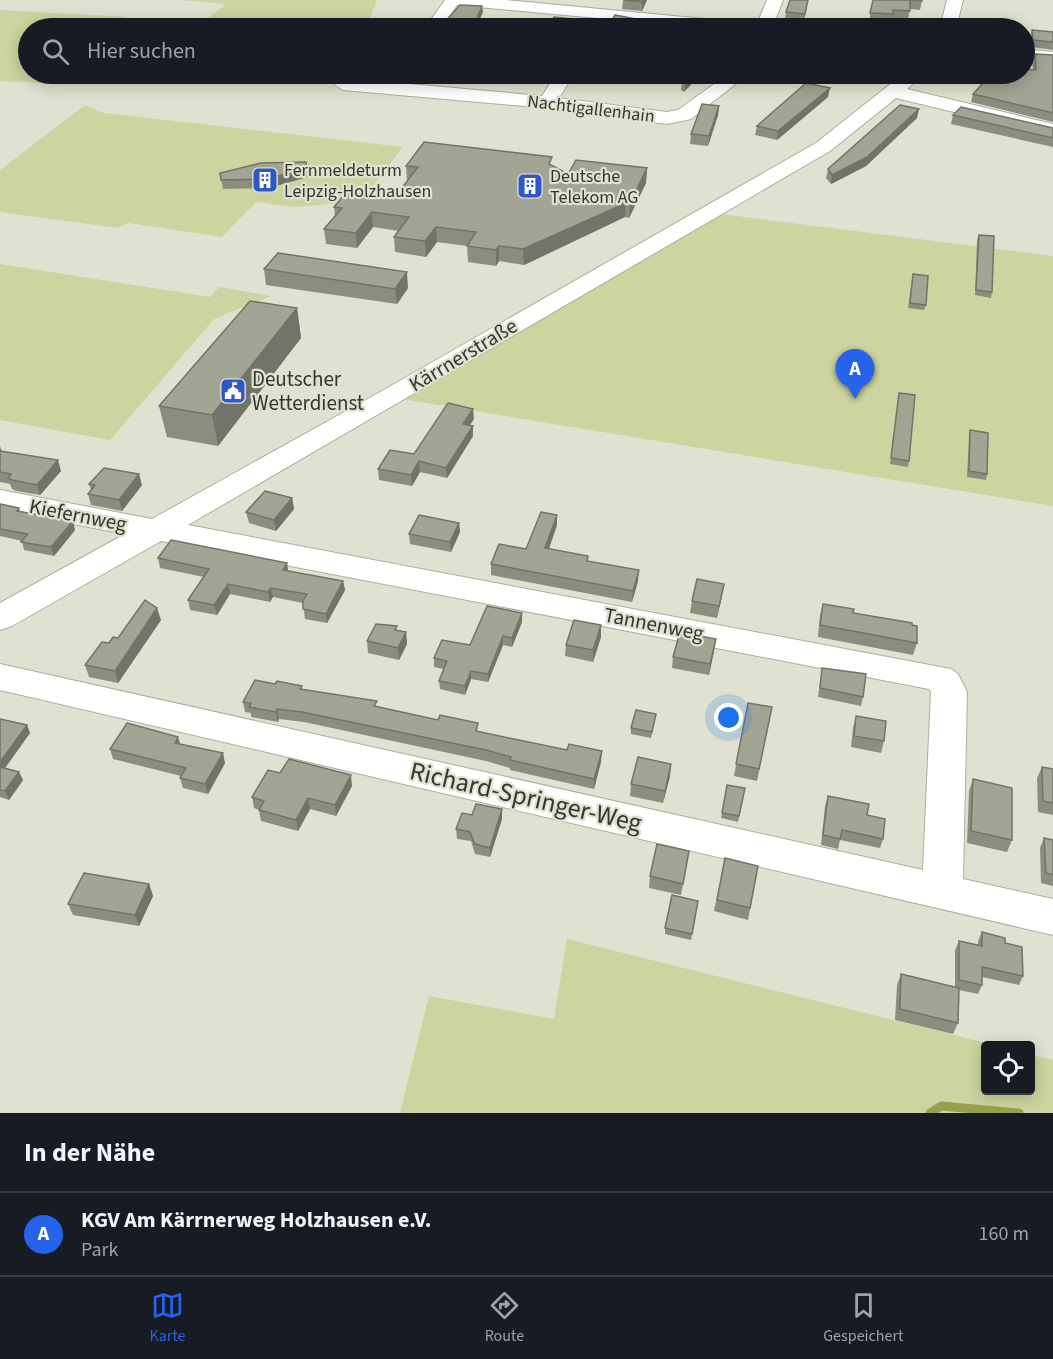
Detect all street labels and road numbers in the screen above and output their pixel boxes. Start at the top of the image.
street label: Nachtigallenhain [526,89,656,129]
street label: Kärrnerstraße [403,311,523,399]
street label: Kiefernweg [27,491,130,539]
street label: Tannenweg [602,600,707,648]
street label: Richard-Springer-Weg [406,752,646,842]

